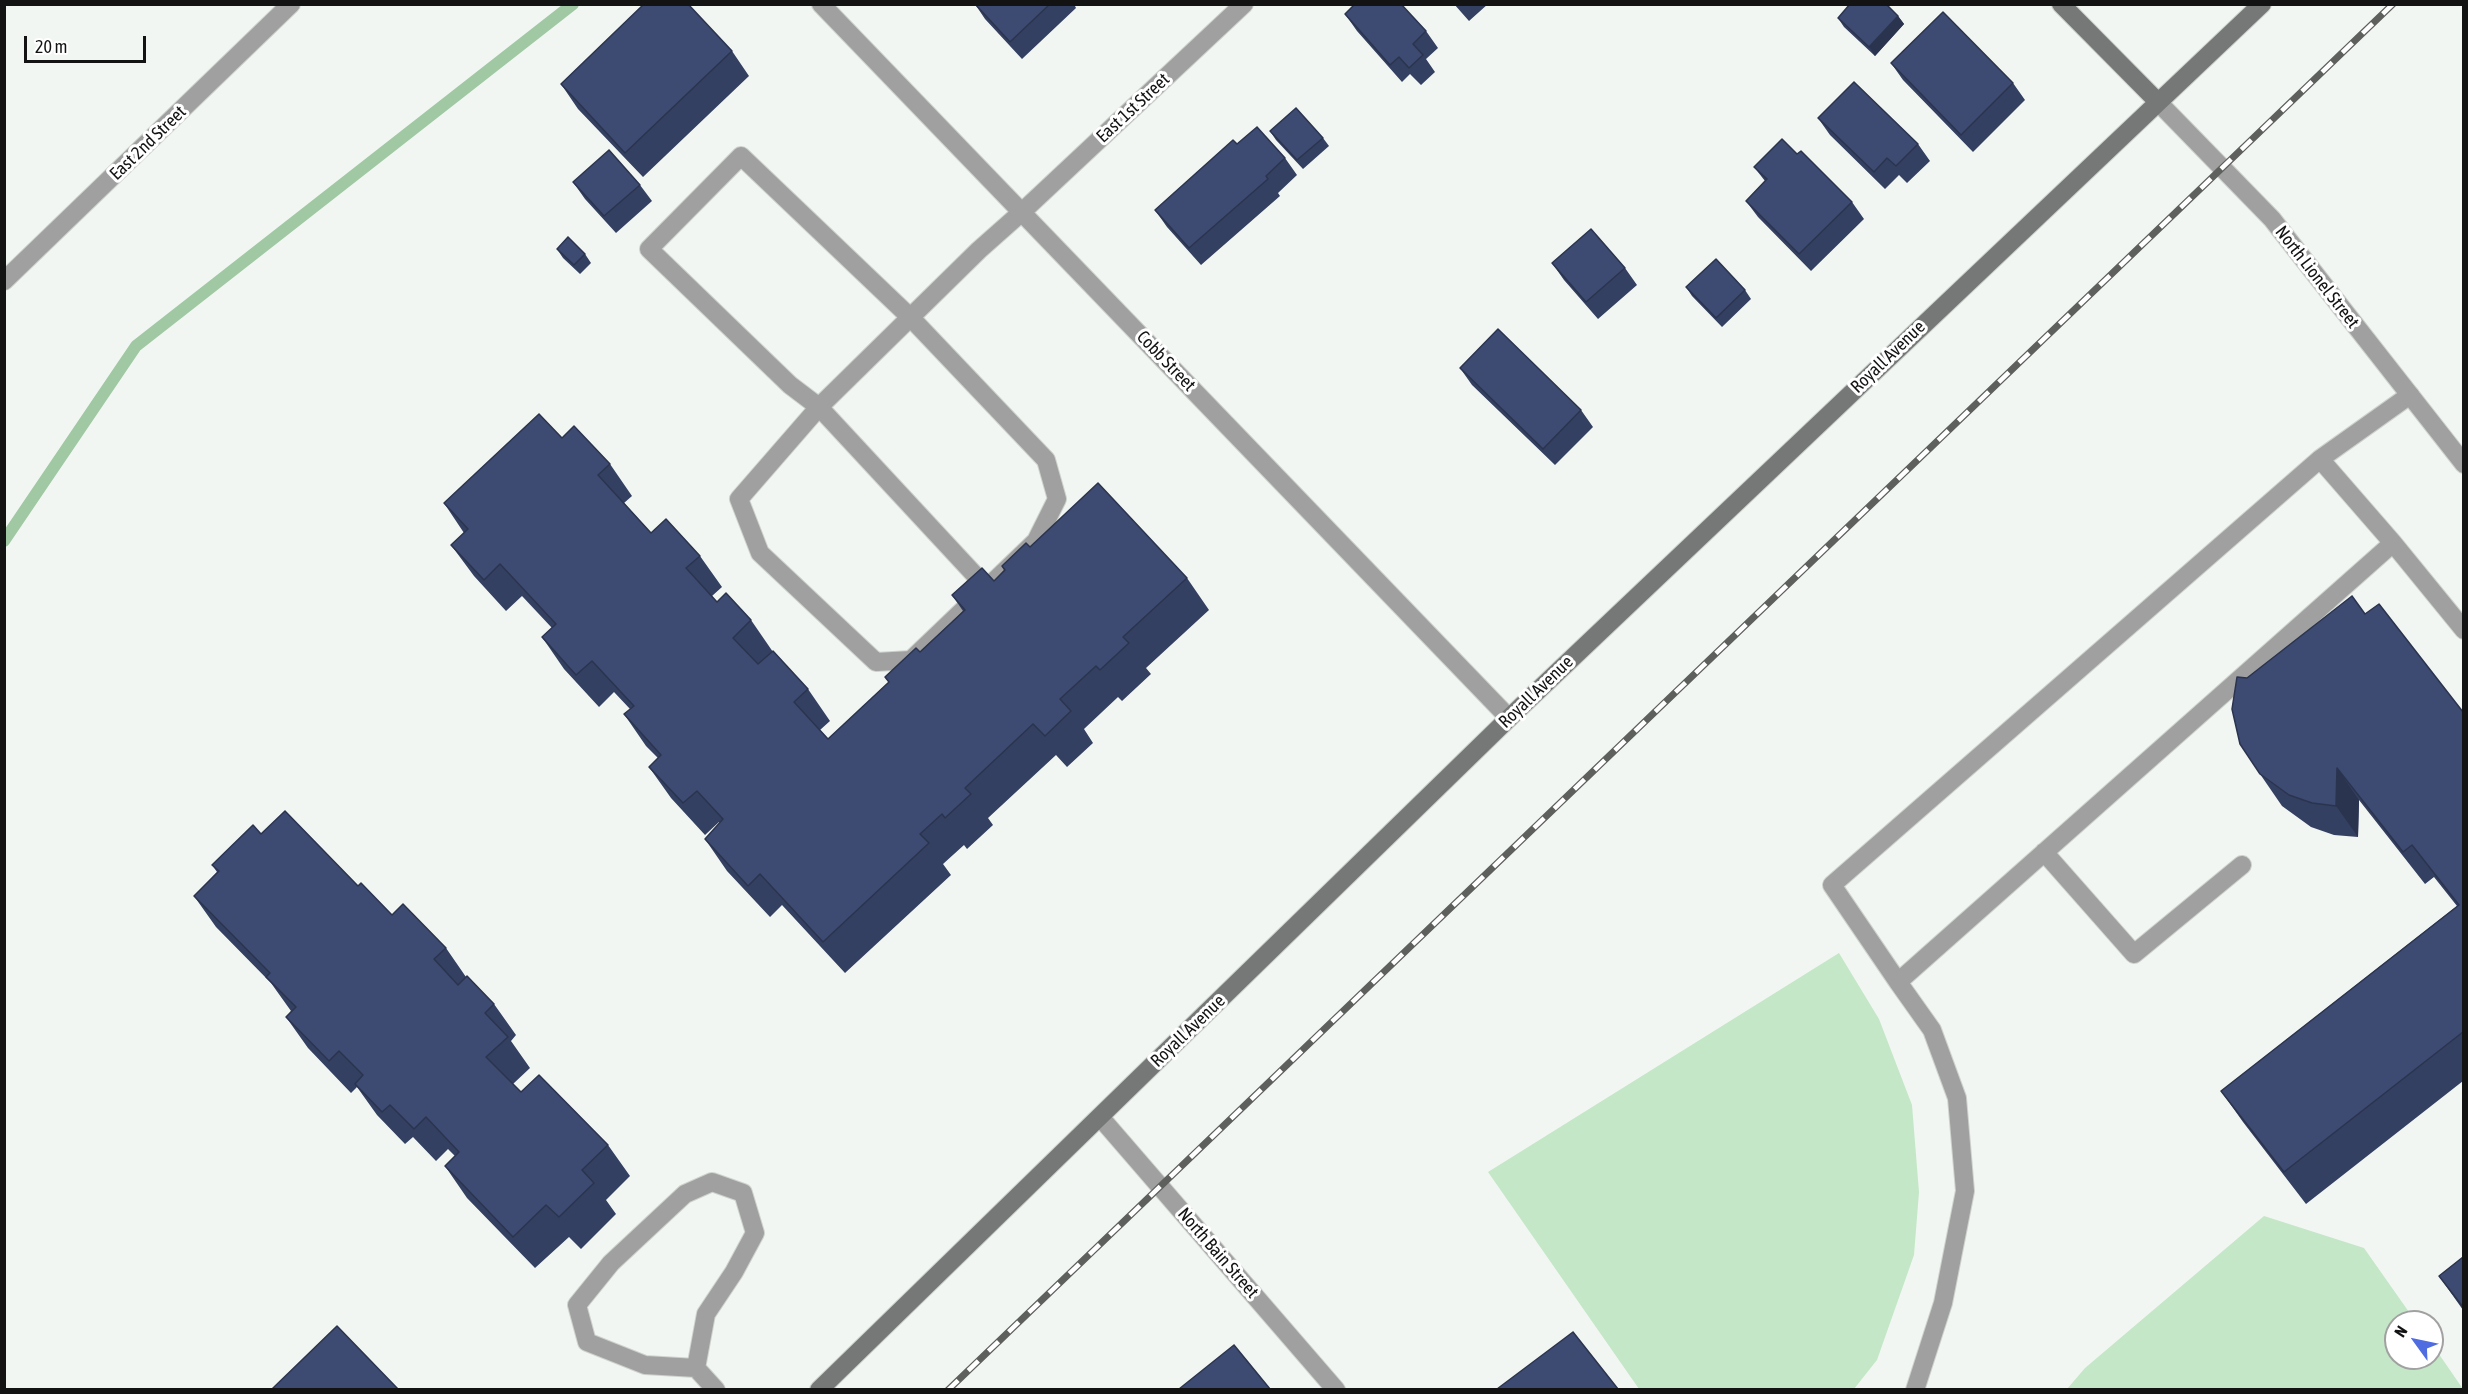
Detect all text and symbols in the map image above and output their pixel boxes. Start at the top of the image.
scale bar [27,24,148,62]
text: 20 m [35,36,67,57]
street label: East 1st Street [1092,69,1174,147]
street label: East 2nd Street [105,101,191,185]
street label: North Lionel Street [2270,222,2364,332]
street label: Royall Avenue [1846,316,1930,398]
street label: Cobb Street [1132,326,1200,396]
street label: Royall Avenue [1494,651,1578,733]
street label: Royall Avenue [1146,990,1230,1072]
street label: North Bain Street [1173,1204,1263,1302]
north arrow [2384,1310,2444,1370]
text: N [2390,1322,2411,1340]

